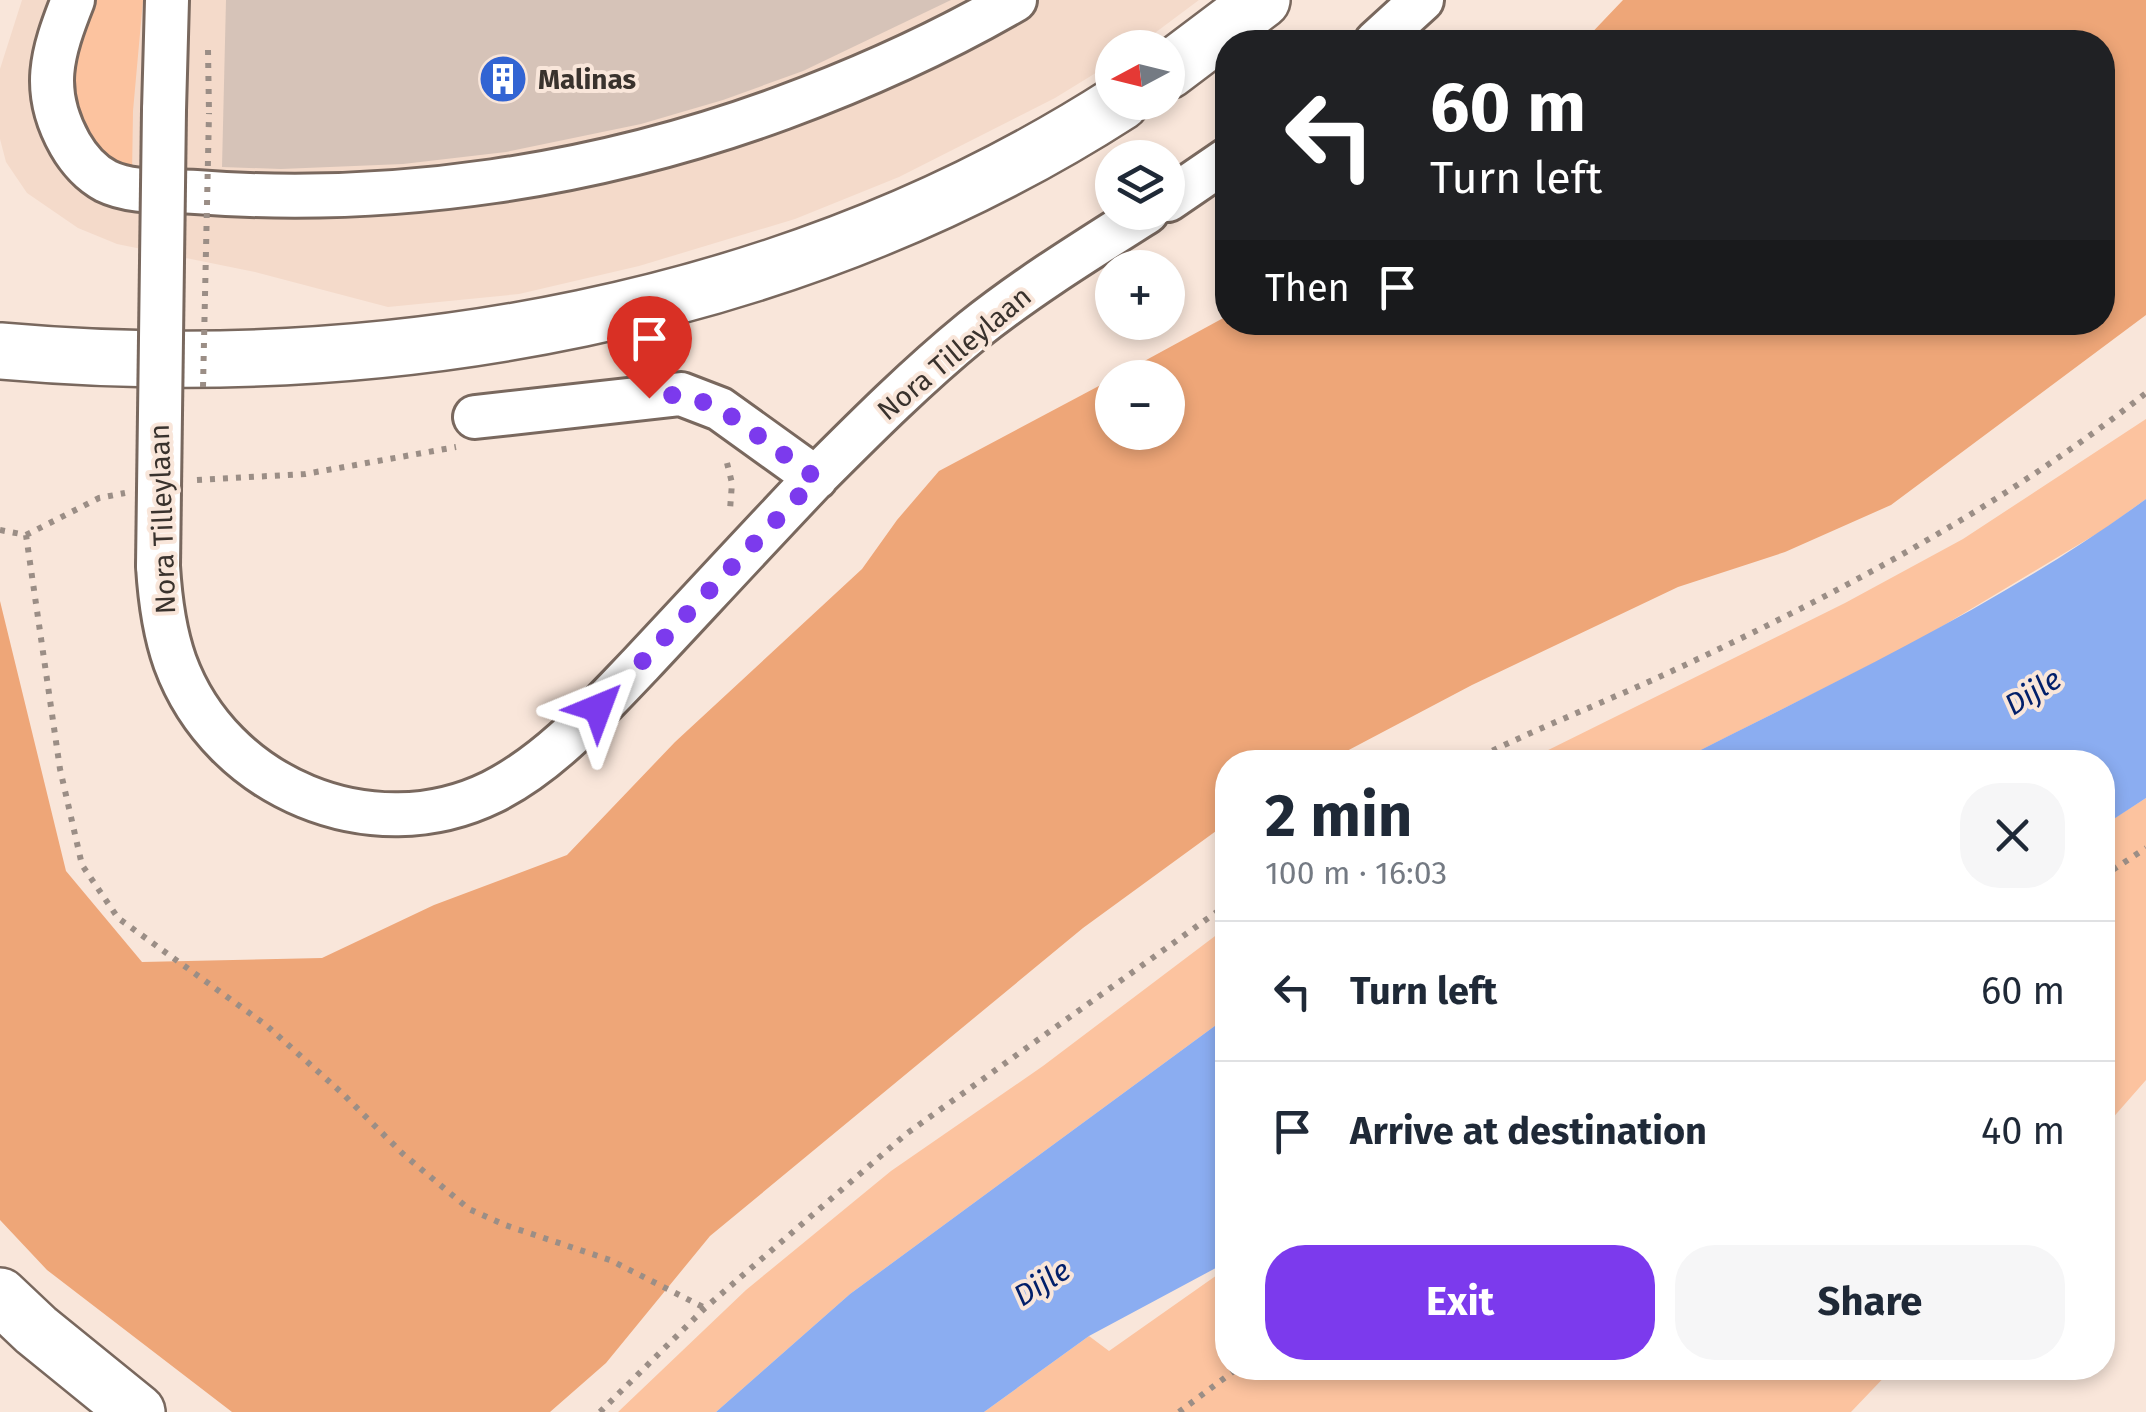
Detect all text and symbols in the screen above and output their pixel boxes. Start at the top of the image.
north arrow [1095,30,1185,120]
map controls [1095,30,1185,450]
building icon: Malinas [477,53,529,105]
place label: Malinas [538,63,636,96]
text: 60 m [1430,66,1586,150]
icon: left [1265,70,1395,200]
button: layers [1095,140,1185,230]
text: Turn left [1430,151,1602,205]
button: + [1095,250,1185,340]
icon: arrive [1370,260,1425,315]
text: Then [1265,265,1350,311]
street label: Nora Tilleylaan [871,280,1038,427]
pin [607,296,692,399]
icon: arrive [622,311,677,366]
button: − [1095,360,1185,450]
street label: Nora Tilleylaan [143,423,182,615]
position arrow [546,656,650,760]
water label: Dijle [1998,661,2068,723]
text: 2 min [1265,780,1412,852]
button: close [1960,783,2065,888]
text: 100 m · 16:03 [1265,854,1447,892]
icon: left [1265,964,1320,1019]
text: Turn left [1350,968,1497,1014]
text: 60 m [1981,968,2065,1014]
icon: arrive [1265,1104,1320,1159]
text: Arrive at destination [1350,1108,1707,1154]
text: 40 m [1981,1108,2065,1154]
button: Exit [1265,1245,1655,1360]
button: Share [1675,1245,2065,1360]
water label: Dijle [1007,1252,1077,1314]

